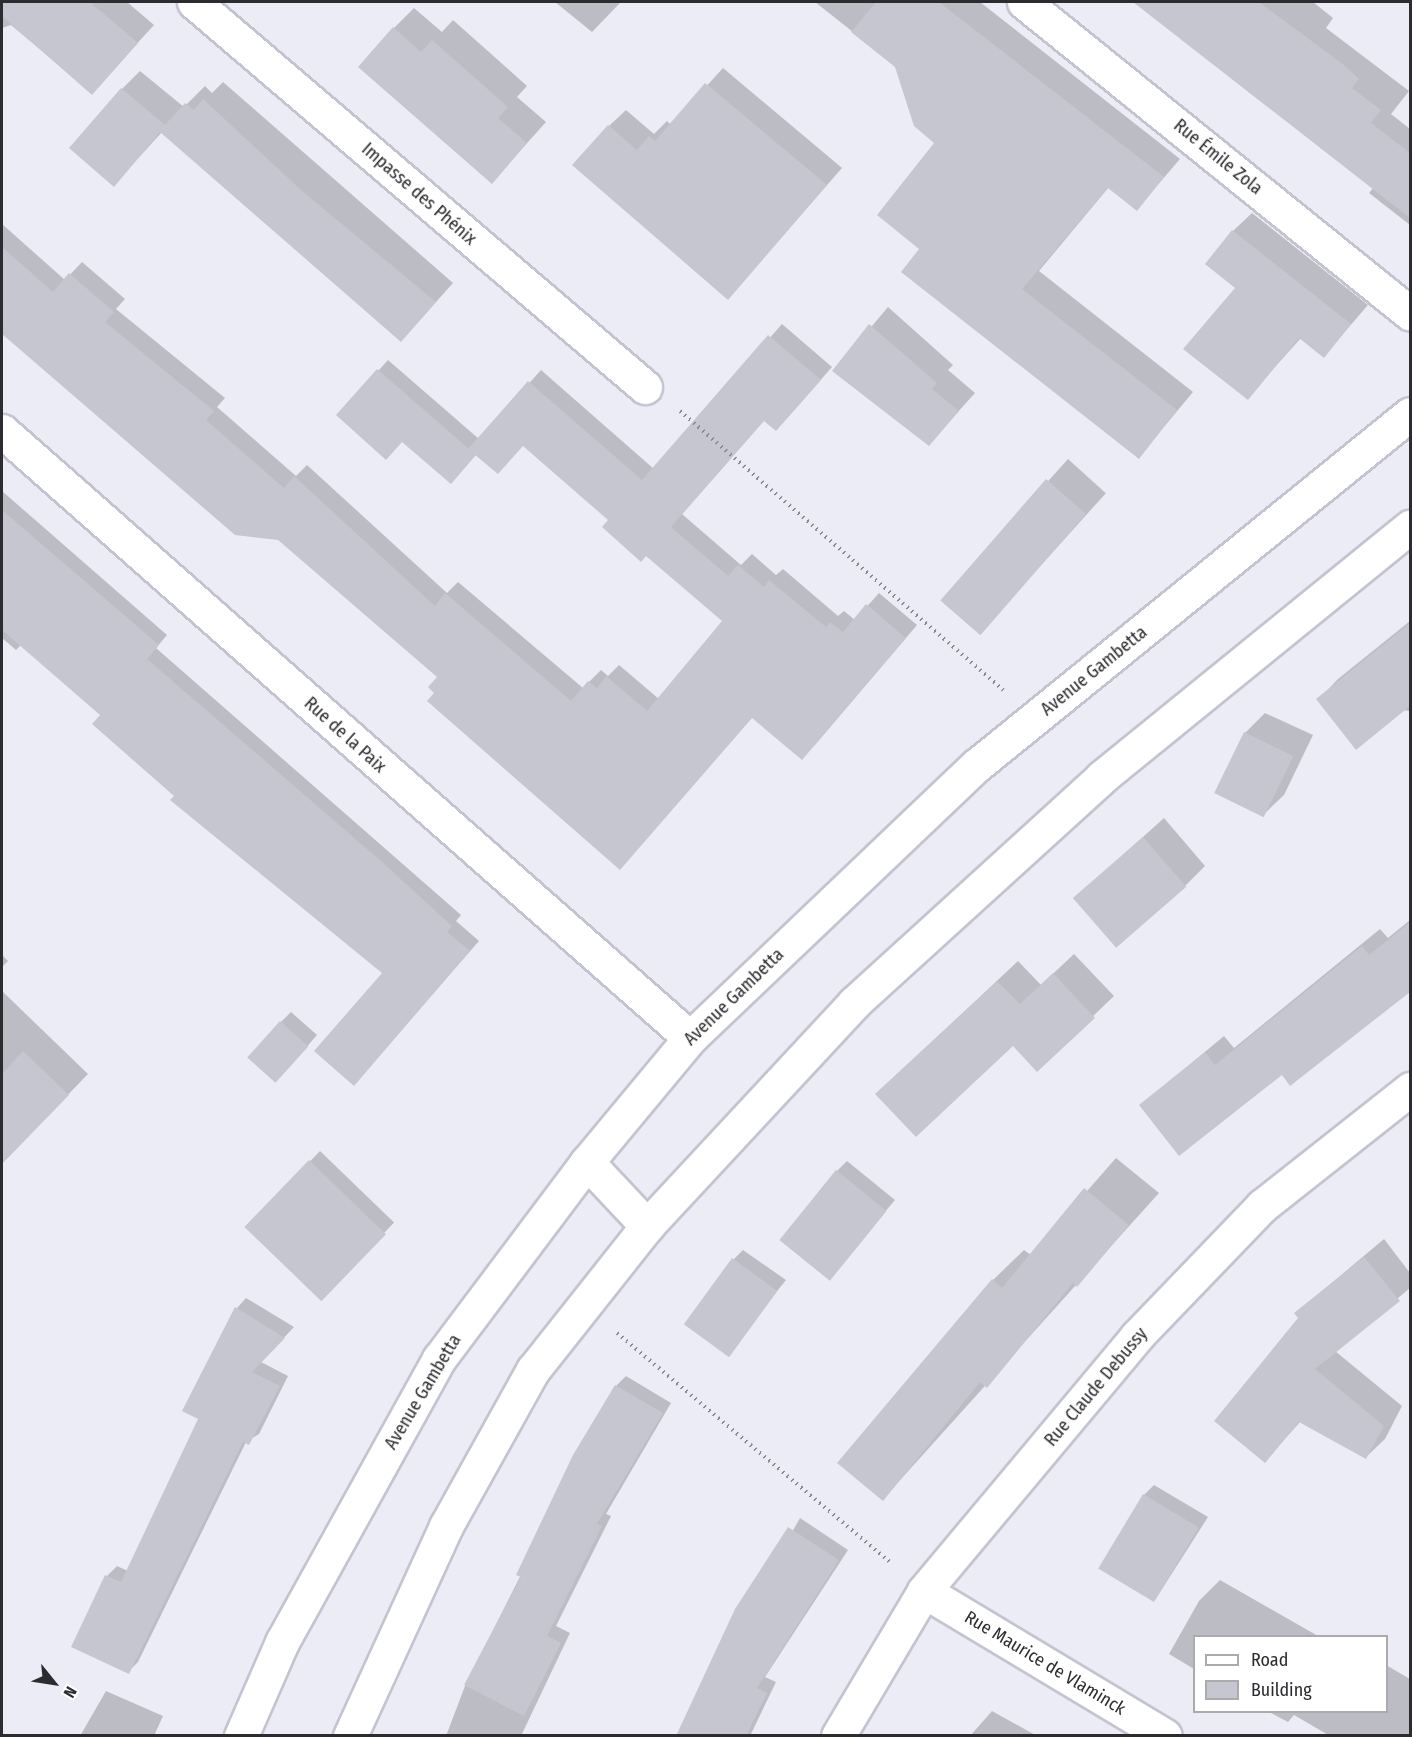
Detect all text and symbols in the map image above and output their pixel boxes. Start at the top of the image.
street label: Rue Émile Zola [1169,115,1267,199]
street label: Impasse des Phénix [357,138,481,250]
street label: Avenue Gambetta [1037,622,1151,720]
street label: Rue de la Paix [300,693,390,777]
street label: Avenue Gambetta [680,944,788,1050]
street label: Rue Claude Debussy [1040,1323,1152,1451]
street label: Avenue Gambetta [380,1331,466,1453]
street label: Rue Maurice de Vlaminck [961,1606,1129,1720]
legend [1193,1635,1388,1713]
text: Road [1251,1649,1288,1671]
north arrow [24,1653,84,1713]
text: Building [1251,1679,1312,1701]
text: N [59,1683,81,1701]

